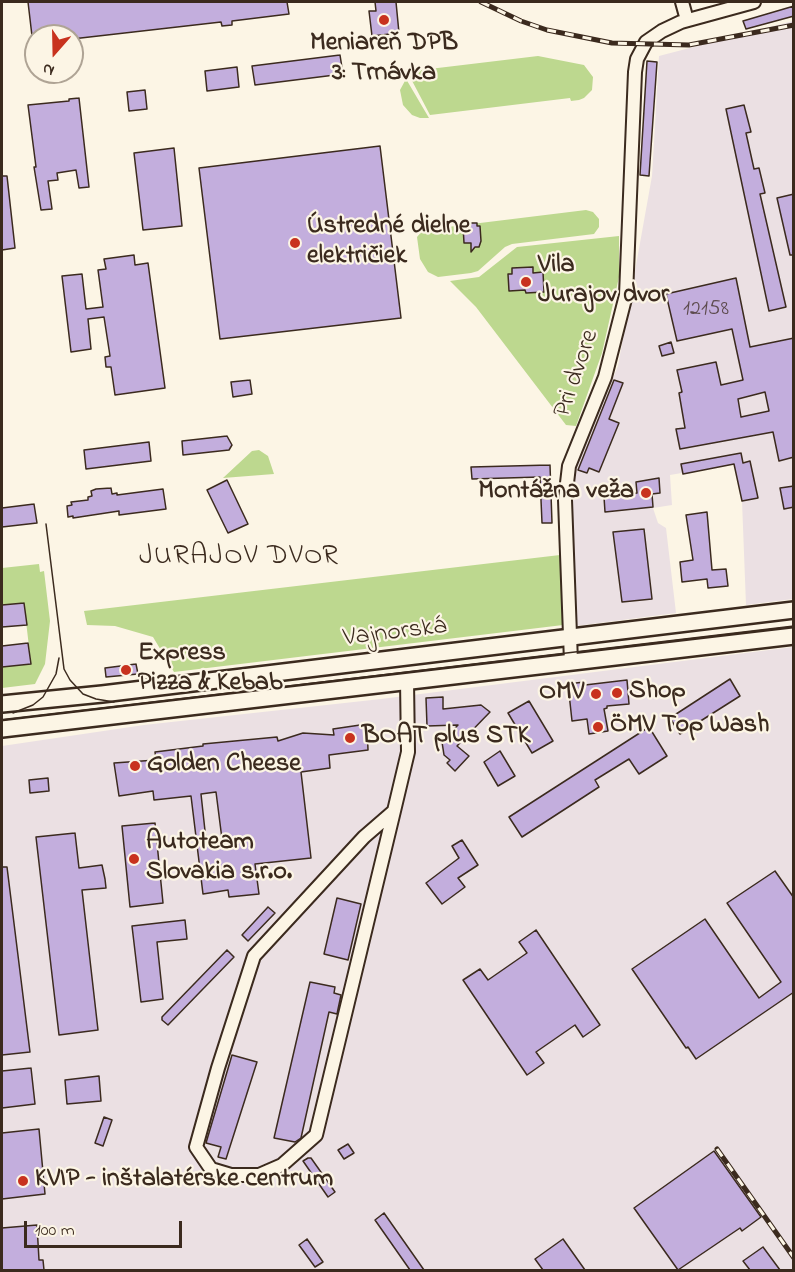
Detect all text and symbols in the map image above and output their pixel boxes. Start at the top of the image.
marker: Meniareň DPB 3: Trnávka [377,13,391,27]
north arrow [24,24,84,84]
place label: Meniareň DPB 3: Trnávka [310,29,458,90]
text: N [39,56,58,82]
place label: Ústredné dielne električiek [307,212,470,274]
marker: Ústredné dielne električiek [288,236,302,250]
place label: Vila Jurajov dvor [538,251,669,312]
marker: Vila Jurajov dvor [519,275,533,289]
house number: 12158 [683,297,729,323]
street label: Pri dvore [549,326,607,422]
place label: Montážna veža [478,477,634,509]
marker: Montážna veža [639,486,653,500]
district label: JURAJOV DVOR [139,541,339,575]
street label: Vajnorská [342,612,448,656]
place label: Express Pizza & Kebab [138,639,283,700]
marker: Express Pizza & Kebab [119,663,133,677]
place label: Shop [629,677,686,709]
place label: OMV [539,678,584,710]
marker: Shop [610,686,624,700]
marker: OMV [589,687,603,701]
place label: ÖMV Top Wash [610,711,769,743]
marker: ÖMV Top Wash [591,720,605,734]
place label: BOAT plus STK [362,722,530,754]
marker: BOAT plus STK [343,731,357,745]
place label: Golden Cheese [147,750,301,782]
marker: Golden Cheese [128,759,142,773]
place label: Autoteam Slovakia s.r.o. [146,828,292,890]
marker: Autoteam Slovakia s.r.o. [127,852,141,866]
place label: KVIP - inštalatérske centrum [35,1165,333,1197]
marker: KVIP - inštalatérske centrum [16,1174,30,1188]
scale bar [27,1209,184,1247]
text: 100 m [35,1218,75,1244]

